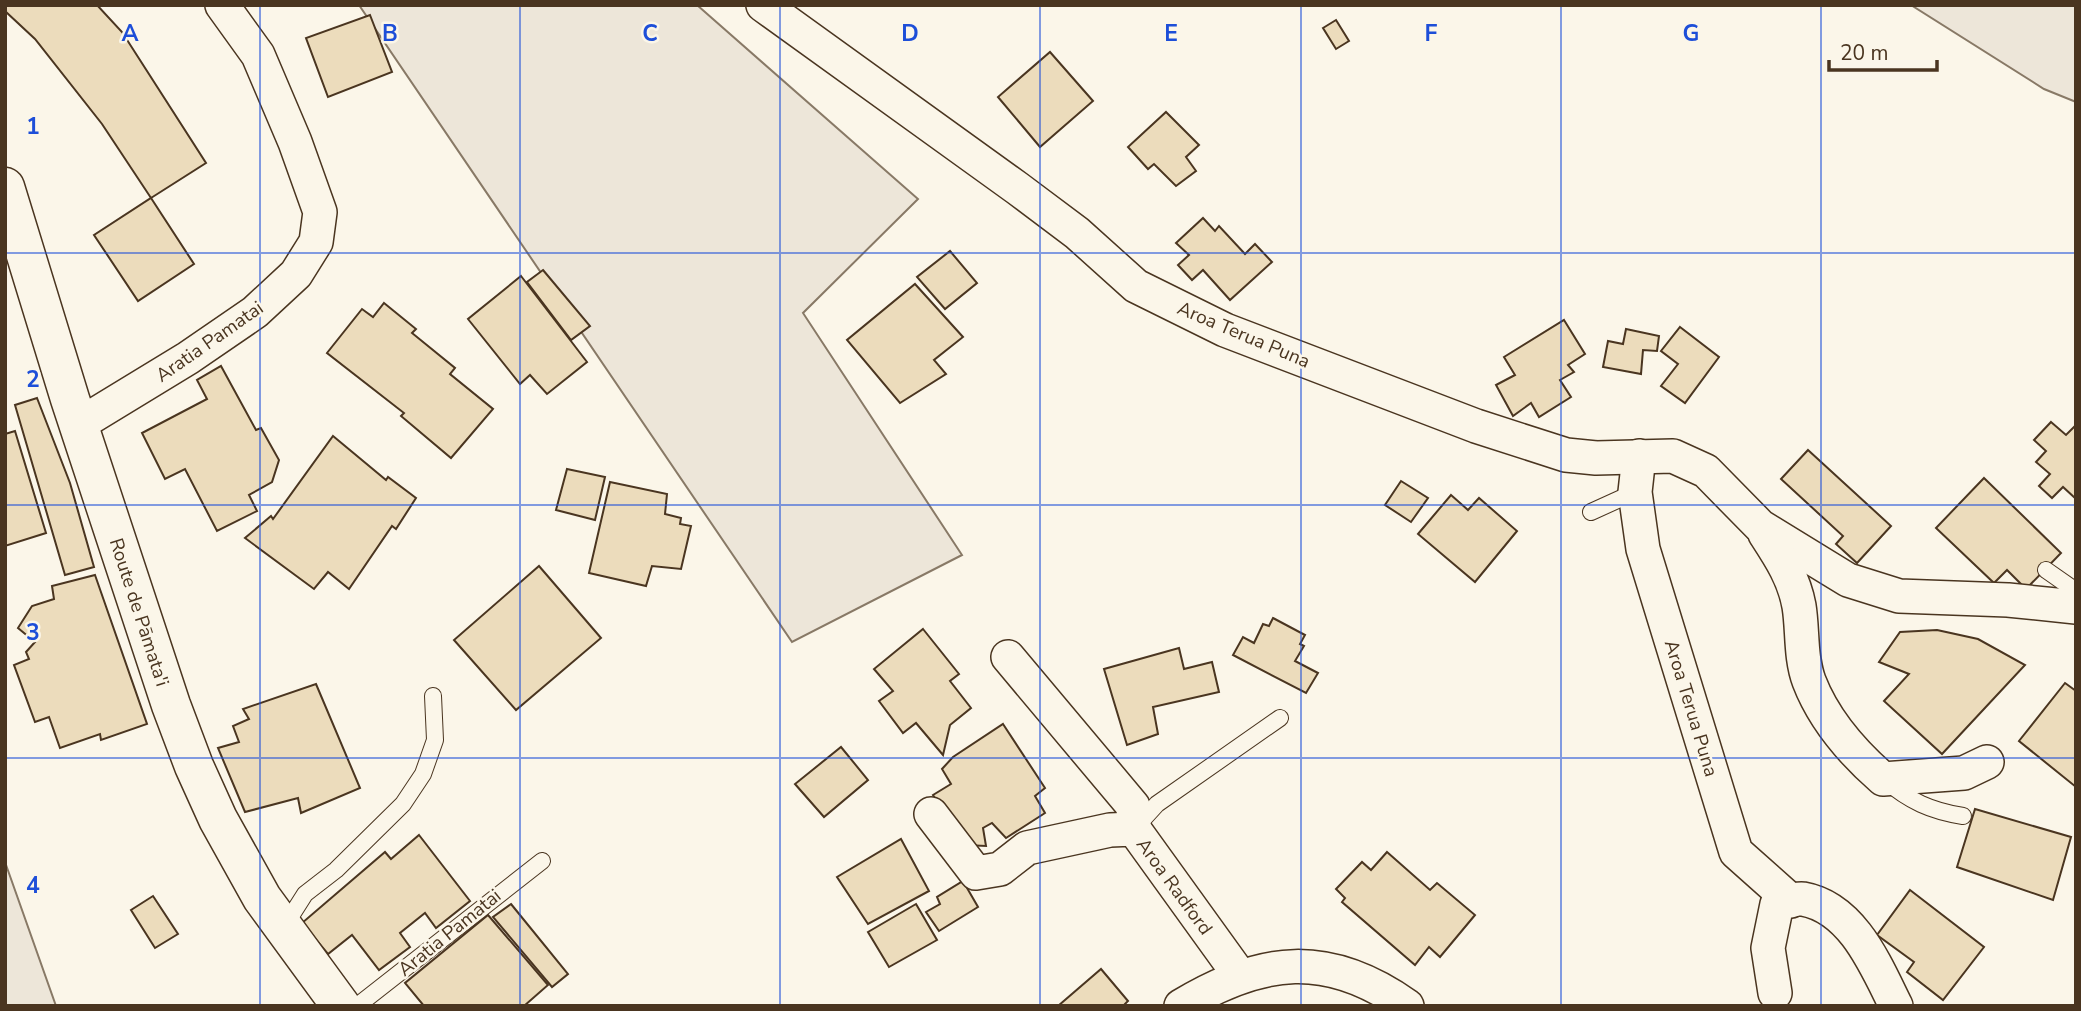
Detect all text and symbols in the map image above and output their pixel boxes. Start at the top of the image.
text: A [121,18,139,49]
text: B [382,18,398,49]
text: C [642,18,658,49]
text: D [901,18,919,49]
text: E [1164,18,1178,49]
text: F [1425,18,1438,49]
text: G [1683,18,1699,49]
scale bar [1829,28,1938,72]
text: 20 m [1840,39,1889,67]
text: 1 [26,111,40,142]
street label: Aratia Pamatai [151,295,269,389]
street label: Aroa Terua Puna [1173,295,1314,375]
text: 2 [26,364,40,395]
street label: Route de Pāmata'i [103,535,175,690]
text: 3 [26,617,40,648]
street label: Aroa Terua Puna [1658,637,1724,780]
street label: Aroa Radford [1130,833,1218,940]
text: 4 [26,870,40,901]
street label: Aratia Pamatai [393,883,507,982]

